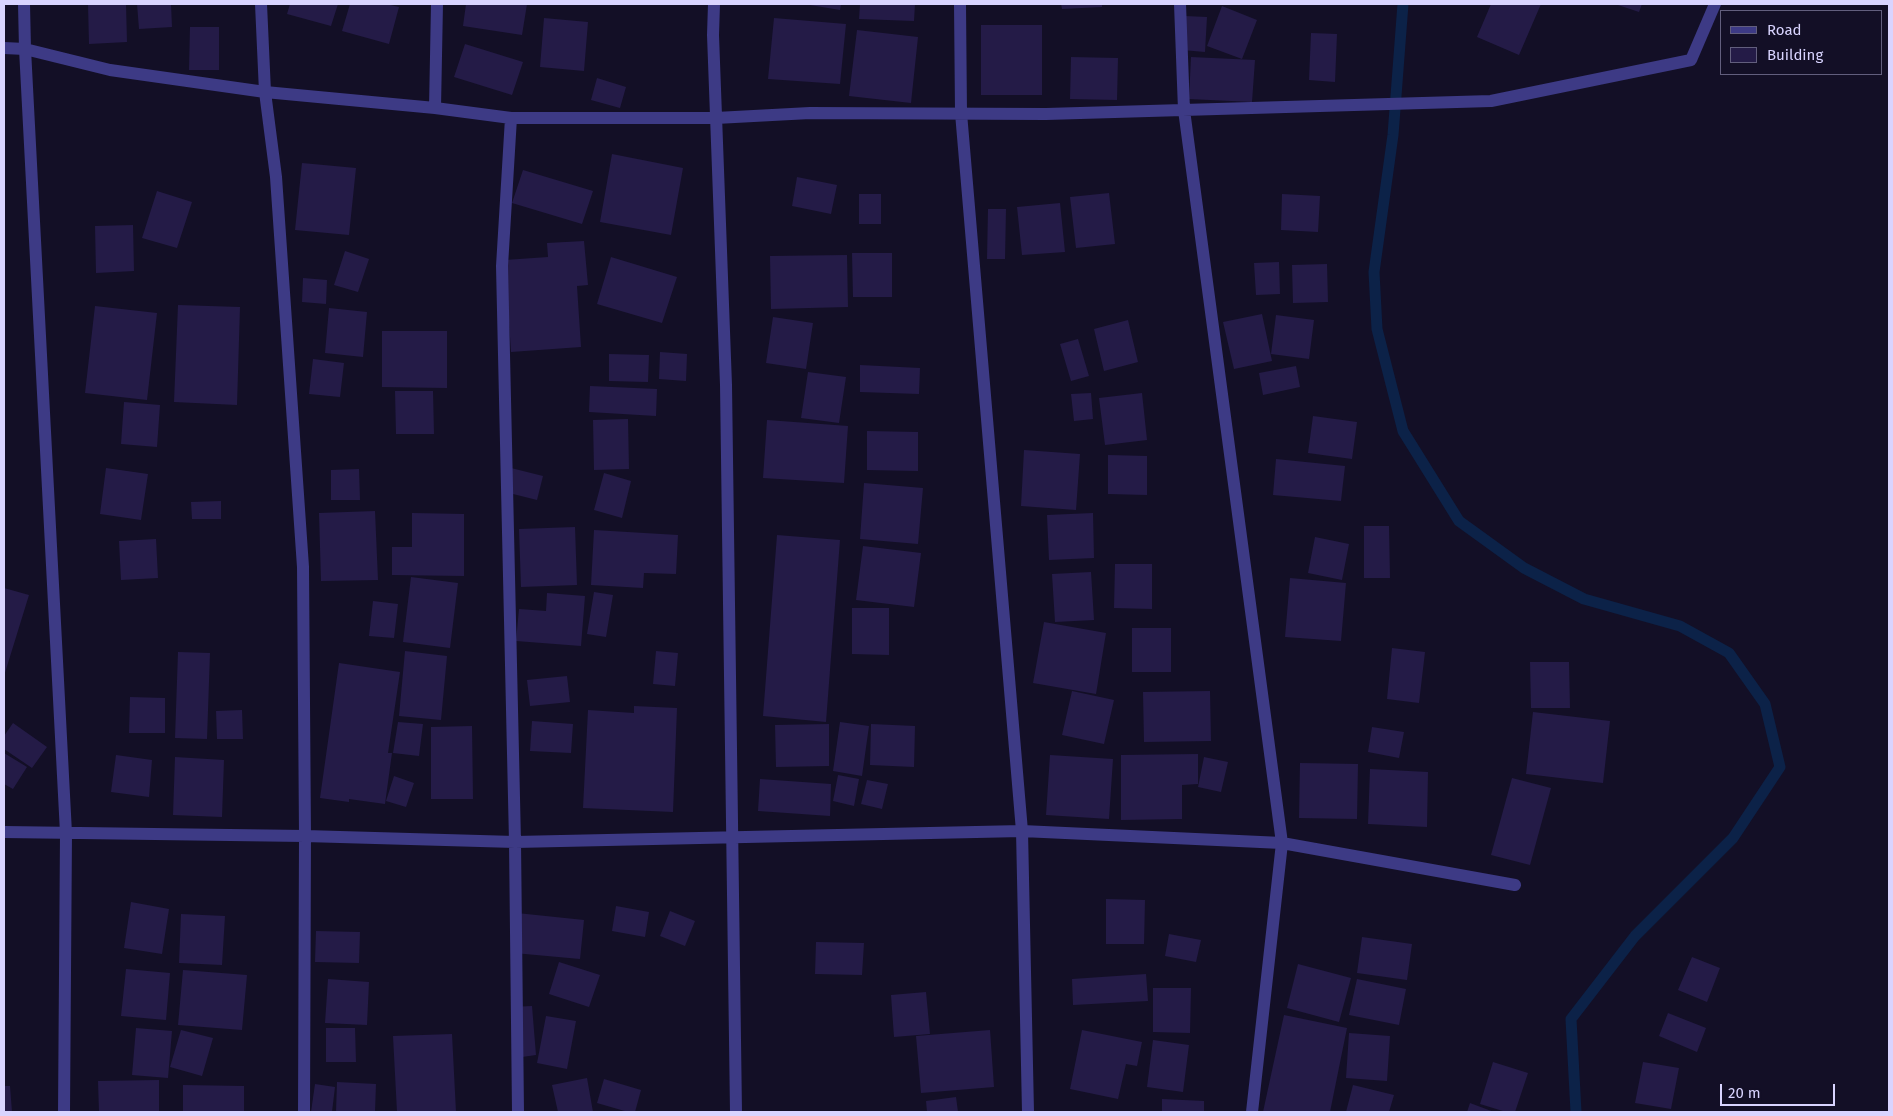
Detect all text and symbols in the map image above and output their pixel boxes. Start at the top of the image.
legend [1720,10,1883,75]
text: Road [1767,21,1802,39]
text: Building [1767,46,1823,64]
scale bar [1723,1074,1838,1106]
text: 20 m [1728,1084,1761,1102]

